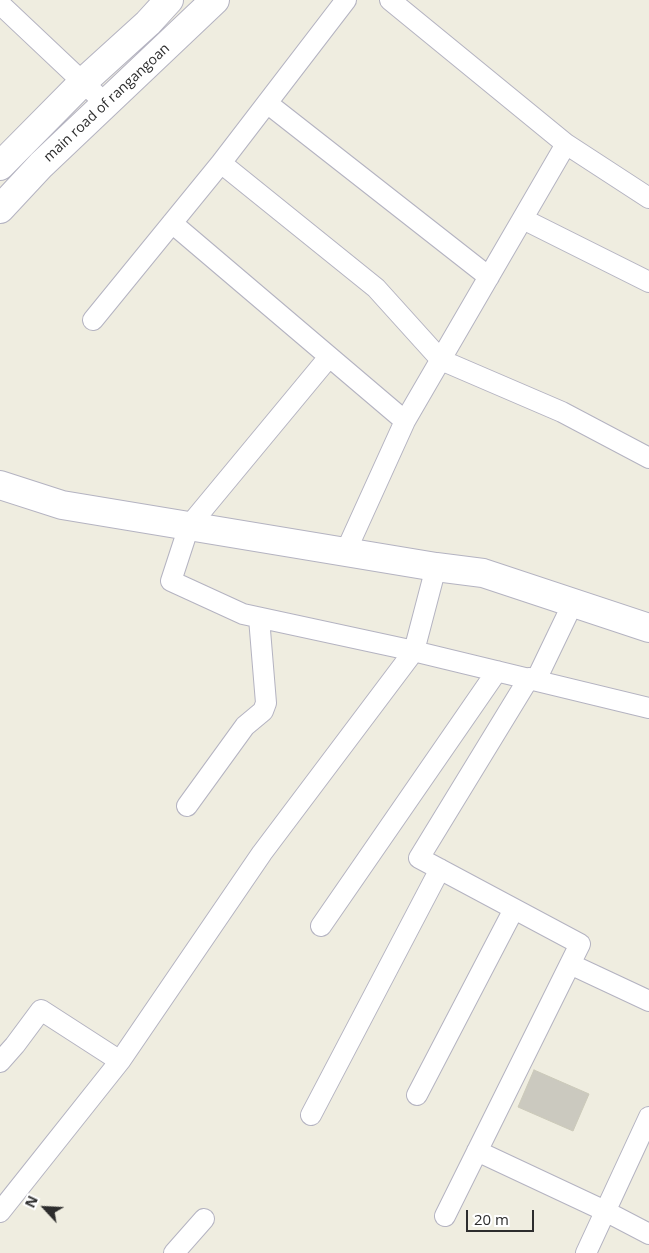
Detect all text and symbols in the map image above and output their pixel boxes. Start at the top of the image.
street label: main road of rangangoan [41,40,173,166]
north arrow [20,1183,70,1233]
text: N [20,1192,42,1211]
scale bar [469,1200,536,1232]
text: 20 m [474,1209,509,1229]

